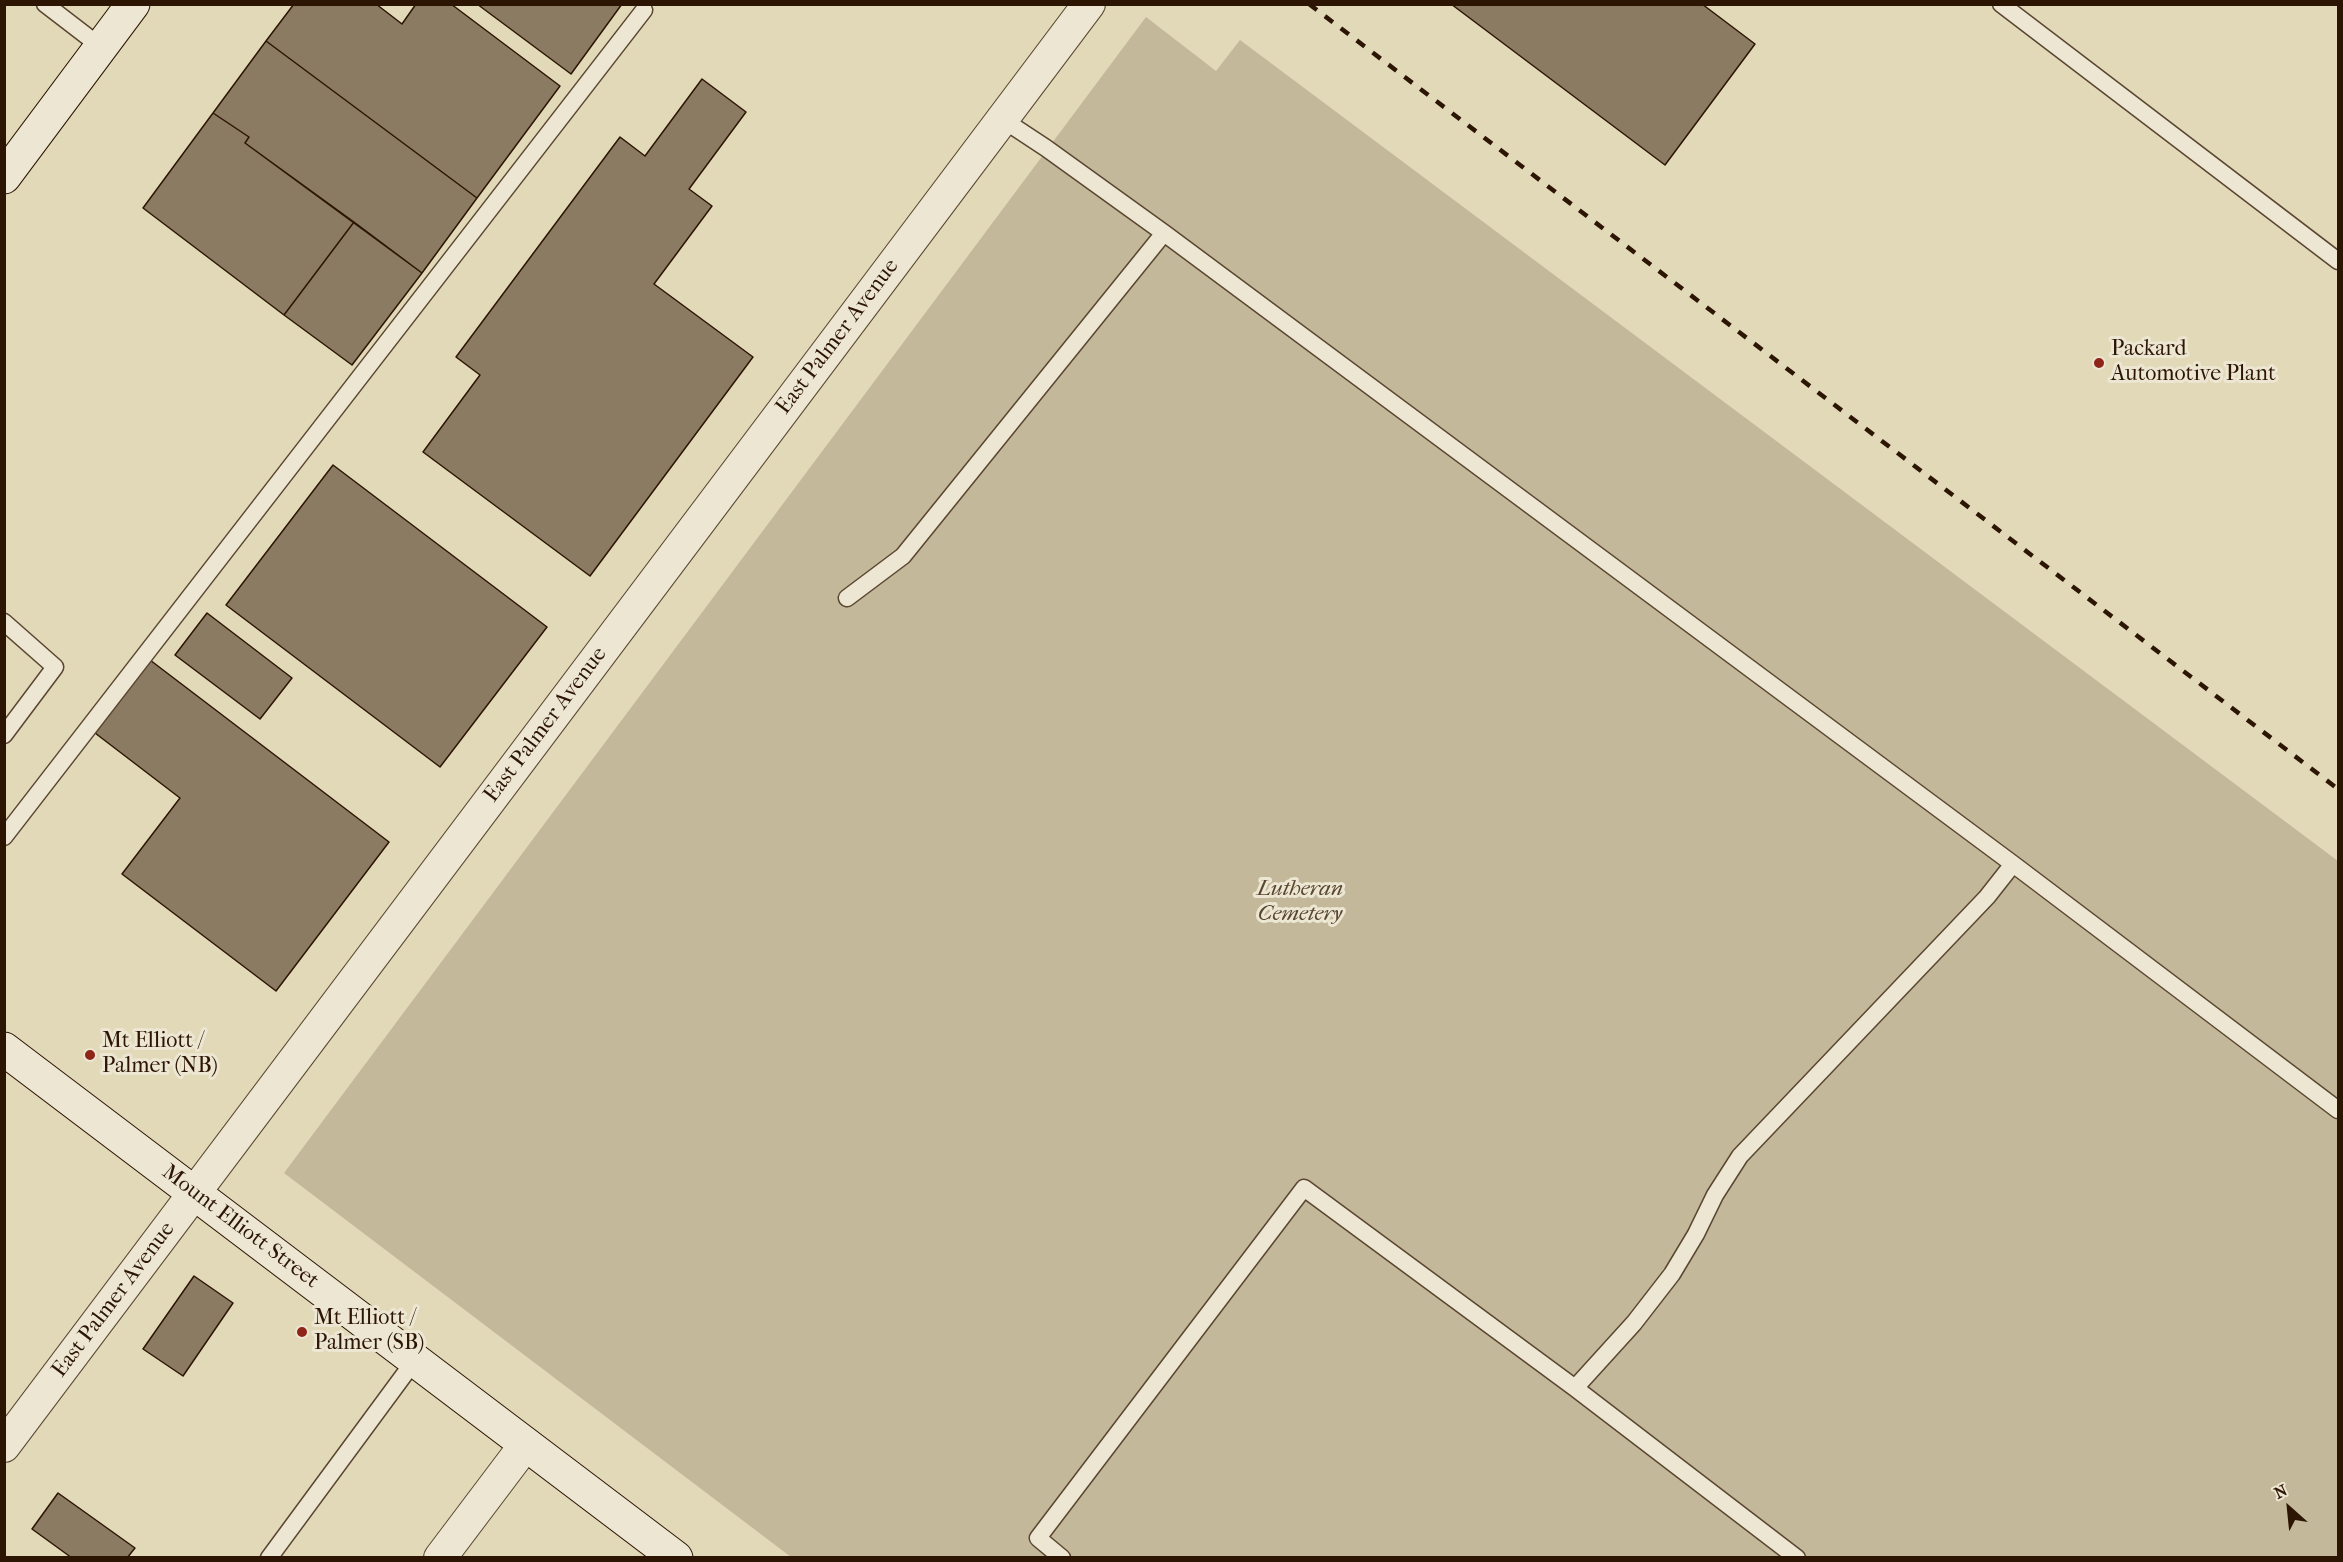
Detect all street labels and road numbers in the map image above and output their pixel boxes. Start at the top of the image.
street label: East Palmer Avenue [771,254,905,420]
street label: East Palmer Avenue [479,642,613,808]
street label: Mount Elliott Street [156,1159,324,1295]
street label: East Palmer Avenue [47,1217,181,1383]

